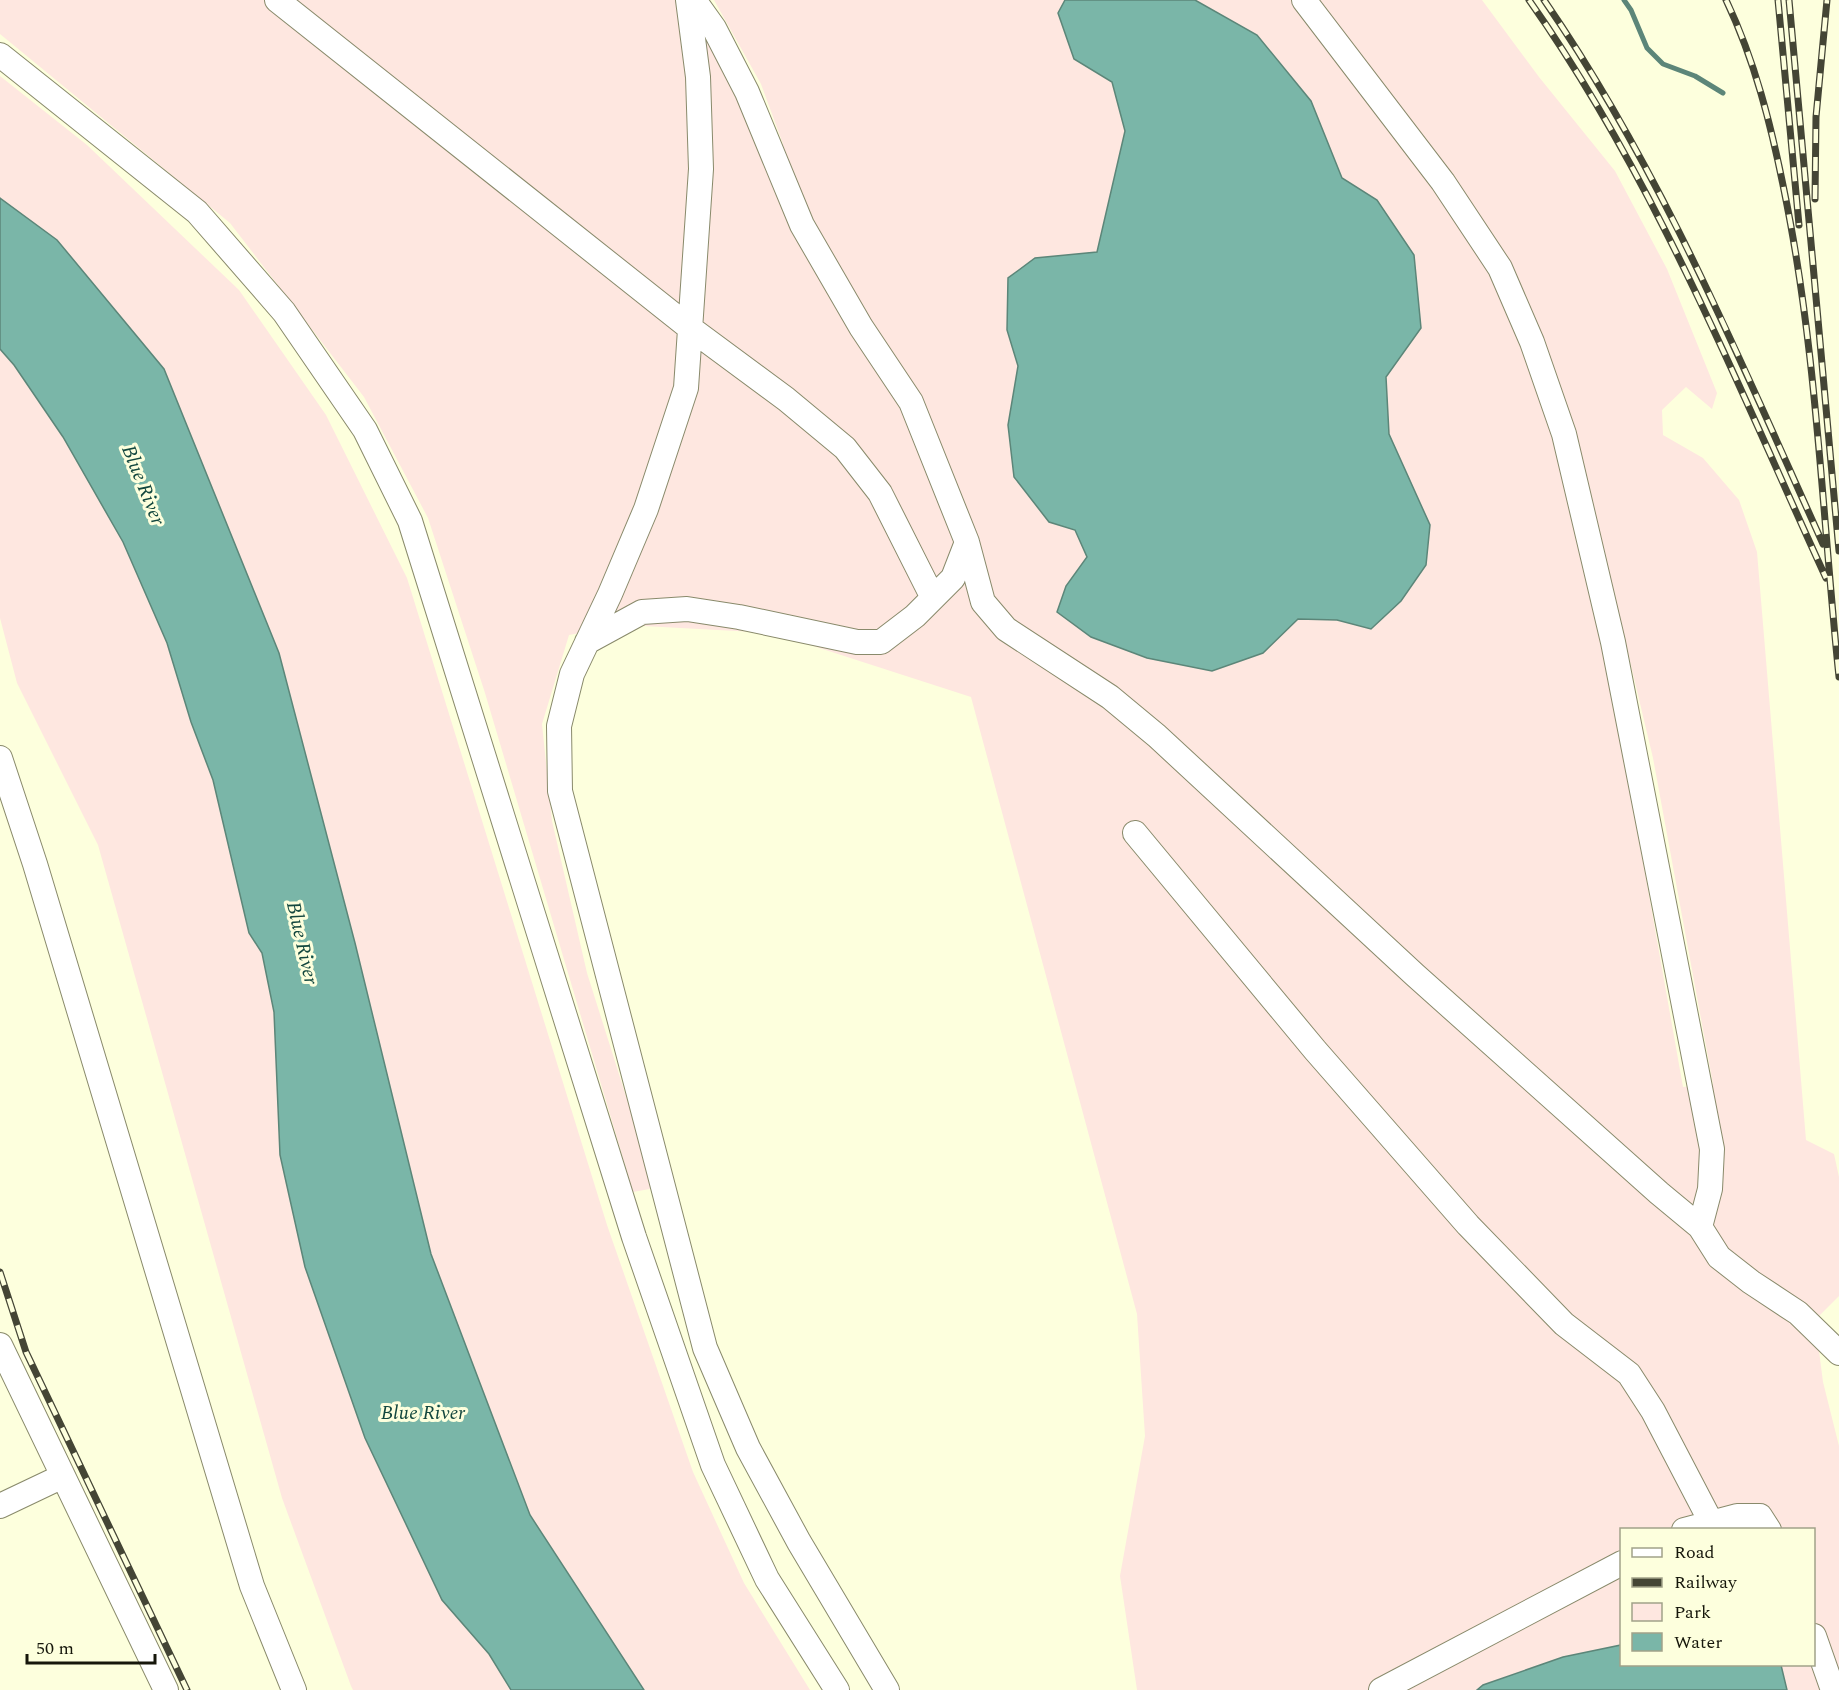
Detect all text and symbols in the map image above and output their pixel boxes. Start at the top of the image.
water label: Blue River [113,440,173,531]
water label: Blue River [278,899,326,989]
water label: Blue River [381,1398,466,1428]
legend [1620,1528,1815,1666]
text: Road [1674,1539,1715,1566]
text: Railway [1674,1569,1738,1596]
text: Park [1674,1599,1711,1626]
scale bar [27,1627,154,1665]
text: Water [1674,1629,1722,1656]
text: 50 m [36,1635,74,1662]

